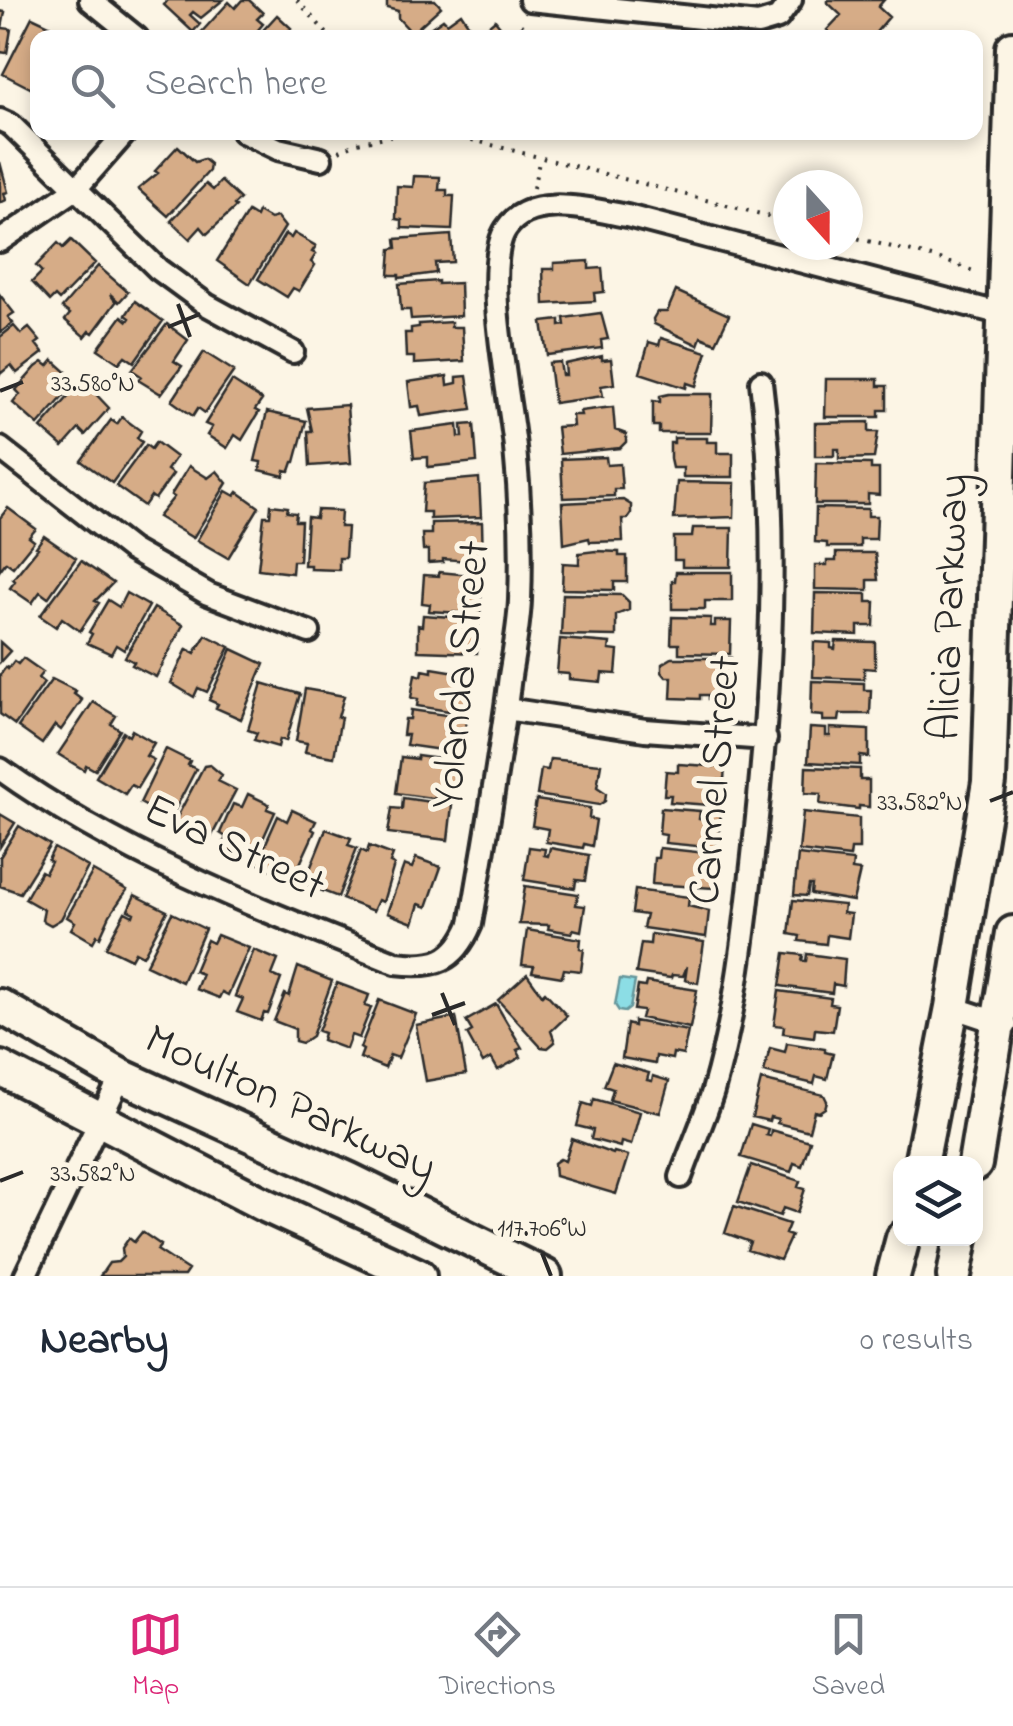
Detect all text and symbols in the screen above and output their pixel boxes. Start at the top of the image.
search box [30,30,983,140]
text: Search here [145,57,327,113]
icon: search [65,58,120,113]
north arrow [773,170,863,260]
text: 33.580°N [51,367,135,403]
street label: Alicia Parkway [913,472,989,742]
street label: Yolanda Street [416,537,510,813]
street label: Carmel Street [673,652,761,908]
street label: Eva Street [132,778,336,920]
text: 33.582°N [877,786,963,822]
street label: Moulton Parkway [133,1008,447,1202]
map controls [893,1156,983,1246]
button: layers [893,1156,983,1246]
text: 33.582°N [50,1157,136,1193]
text: 117.706°W [497,1212,587,1248]
text: Nearby [40,1311,168,1372]
text: 0 results [860,1318,973,1365]
tab: Map [128,1607,183,1708]
tab: Directions [439,1607,556,1708]
tab: Saved [812,1607,885,1708]

